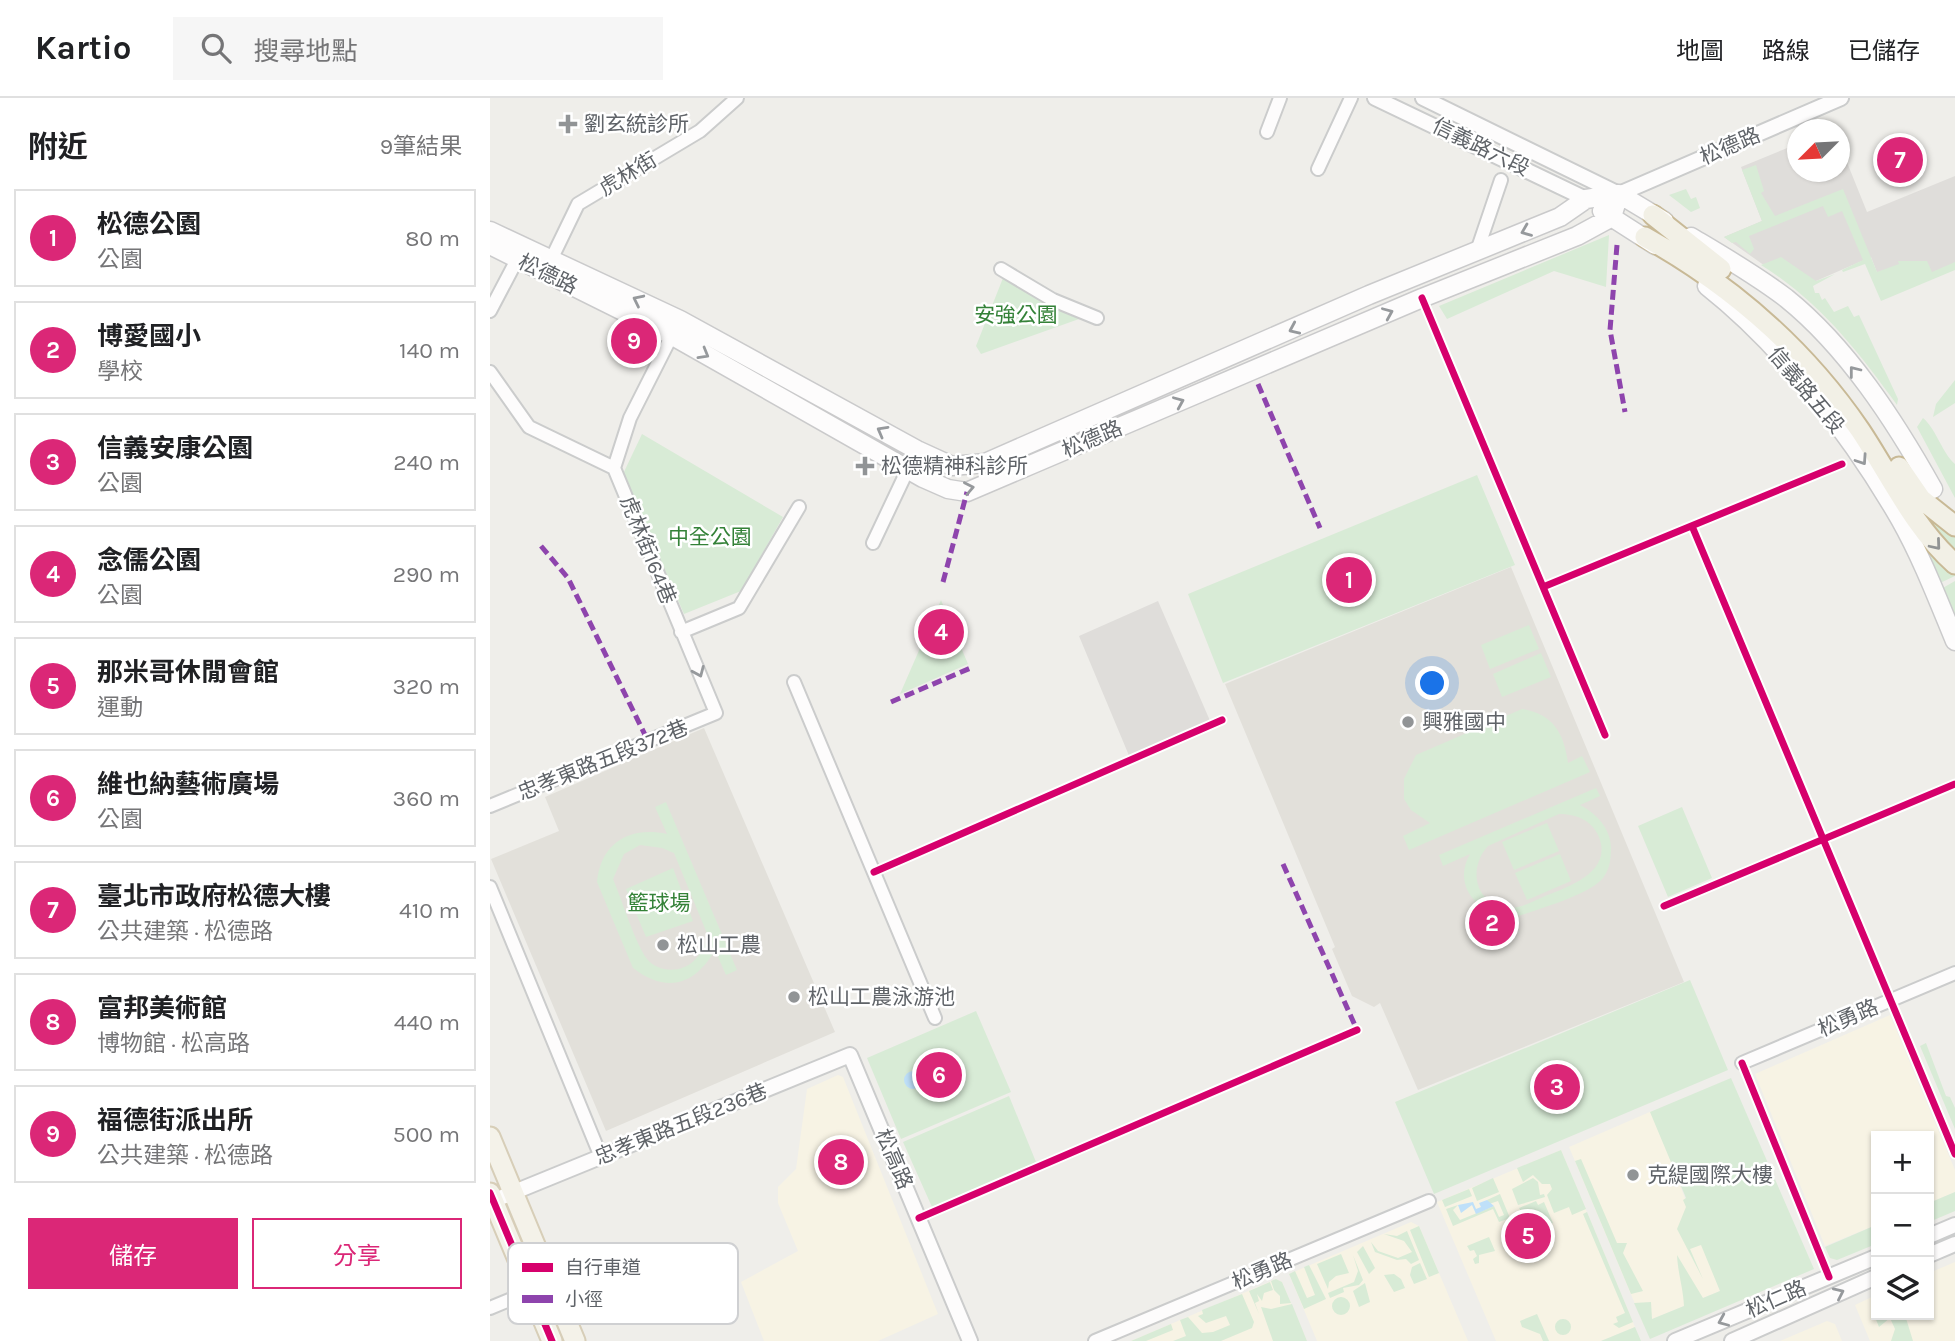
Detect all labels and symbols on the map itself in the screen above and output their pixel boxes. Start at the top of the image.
place label: 劉玄統診所 [584,112,689,136]
street label: 信義路六段 [1429,113,1533,181]
marker: 劉玄統診所 [558,114,578,134]
north arrow [1787,119,1850,182]
street label: 松德路 [1696,123,1764,169]
pin: 7 [1877,134,1923,186]
street label: 虎林街 [595,147,661,201]
one-way arrow [1521,223,1534,237]
street label: 松德路 [514,249,582,299]
one-way arrow [633,295,645,309]
park label: 安強公園 [974,303,1058,327]
one-way arrow [1381,307,1393,321]
pin: 9 [611,315,657,367]
one-way arrow [1289,321,1301,335]
street label: 信義路五段 [1763,342,1849,438]
one-way arrow [696,346,709,359]
one-way arrow [1850,367,1863,379]
one-way arrow [1171,396,1184,410]
street label: 松德路 [1058,416,1126,462]
one-way arrow [877,426,889,439]
one-way arrow [1854,452,1866,465]
place label: 松德精神科診所 [881,454,1028,478]
marker: 松德精神科診所 [855,456,875,476]
one-way arrow [962,482,974,497]
street label: 虎林街164巷 [615,492,681,608]
park label: 中全公園 [668,525,752,549]
one-way arrow [1928,536,1940,549]
pin: 1 [1326,554,1372,606]
pin: 4 [918,606,964,658]
one-way arrow [691,665,705,678]
your location [1415,666,1449,700]
place label: 興雅國中 [1422,710,1506,734]
marker: 興雅國中 [1400,714,1416,730]
street label: 忠孝東路五段372巷 [514,715,692,805]
park label: 籃球場 [628,891,691,915]
pin: 2 [1469,897,1515,949]
place label: 松山工農 [677,933,761,957]
marker: 松山工農 [655,937,671,953]
place label: 松山工農泳游池 [808,985,955,1009]
marker: 松山工農泳游池 [786,989,802,1005]
street label: 松勇路 [1814,995,1882,1041]
pin: 6 [916,1049,962,1101]
pin: 3 [1534,1061,1580,1113]
street label: 忠孝東路五段236巷 [591,1078,771,1170]
street label: 松高路 [871,1125,917,1193]
pin: 8 [818,1136,864,1188]
place label: 克緹國際大樓 [1647,1163,1773,1187]
marker: 克緹國際大樓 [1625,1167,1641,1183]
pin: 5 [1505,1210,1551,1262]
legend [508,1243,738,1324]
street label: 松勇路 [1228,1248,1296,1294]
text: 自行車道 [565,1257,641,1279]
street label: 松仁路 [1742,1276,1810,1322]
one-way arrow [1832,1287,1845,1301]
text: 小徑 [565,1289,603,1311]
one-way arrow [1717,1313,1729,1327]

